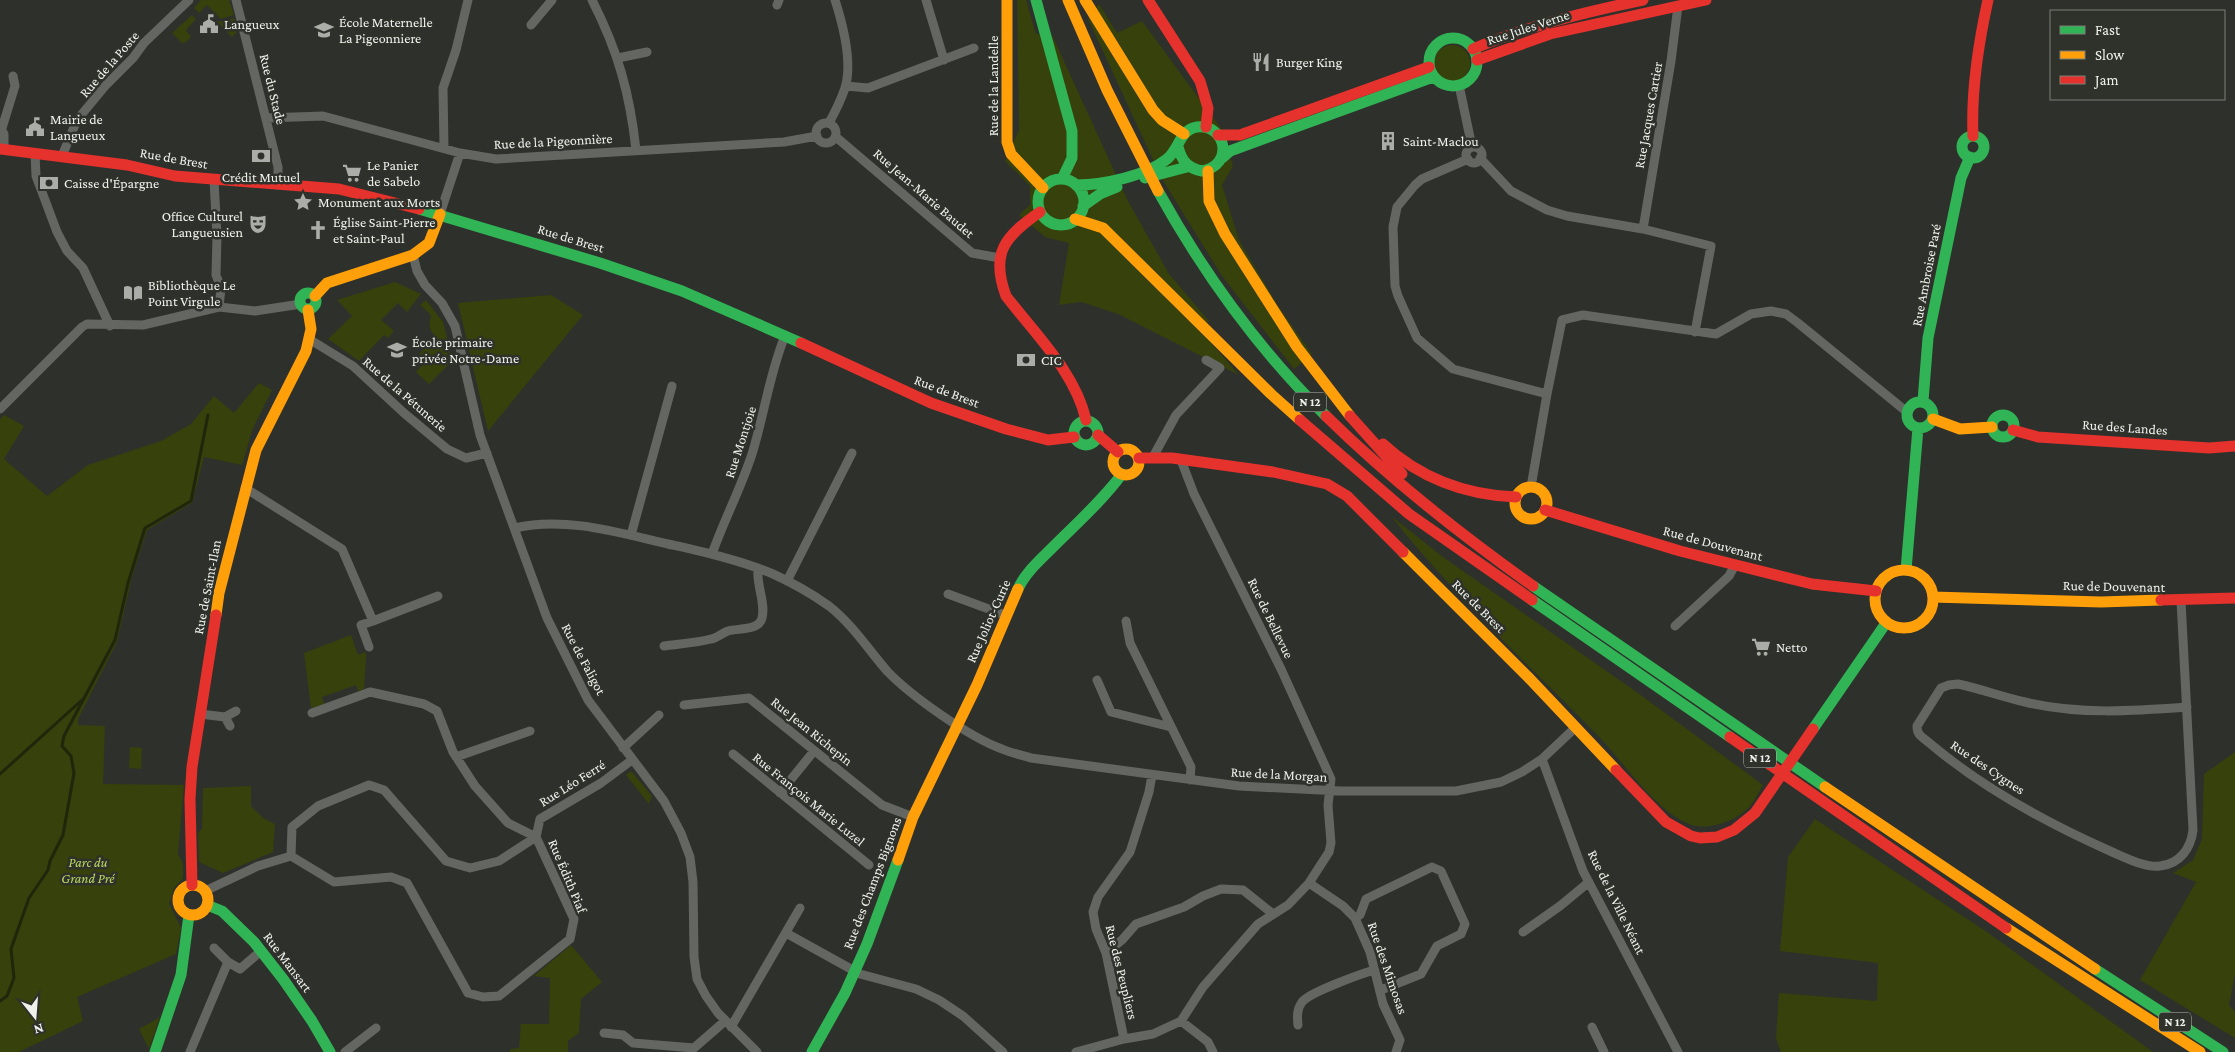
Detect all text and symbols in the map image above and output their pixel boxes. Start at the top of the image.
street label: Rue Jules Verne [1485,6,1571,48]
legend [2050,10,2225,100]
public building icon: Langueux [198,13,220,35]
place label: École Maternelle La Pigeonniere [339,14,433,46]
place label: Langueux [224,16,280,32]
school or university icon: École Maternelle La Pigeonniere [313,19,335,41]
text: Fast [2095,22,2121,38]
street label: Rue de la Poste [76,28,142,100]
street label: Rue de la Landelle [985,36,1001,136]
text: Slow [2095,47,2125,63]
restaurant icon: Burger King [1250,51,1272,73]
street label: Rue du Stade [256,52,290,126]
place label: Burger King [1276,54,1342,70]
street label: Rue Jacques Cartier [1631,60,1665,170]
text: Jam [2093,72,2118,89]
place label: Mairie de Langueux [50,111,106,143]
public building icon: Mairie de Langueux [24,116,46,138]
street label: Rue de la Pigeonnière [493,130,613,152]
building icon: Saint-Maclou [1377,130,1399,152]
place label: Saint-Maclou [1403,133,1479,149]
street label: Rue de Brest [139,144,209,172]
bank icon: Crédit Mutuel [250,145,272,167]
street label: Rue Jean-Marie Baudet [870,145,978,241]
place label: Le Panier de Sabelo [367,157,420,189]
supermarket icon: Le Panier de Sabelo [341,162,363,184]
place label: Crédit Mutuel [222,169,300,185]
bank icon: Caisse d'Épargne [38,172,60,194]
place label: Caisse d'Épargne [64,175,159,191]
place icon: Monument aux Morts [292,191,314,213]
place label: Monument aux Morts [318,194,440,210]
place label: Office Culturel Langueusien [162,208,243,240]
theatre icon: Office Culturel Langueusien [247,213,269,235]
place label: Église Saint-Pierre et Saint-Paul [333,214,435,246]
church icon: Église Saint-Pierre et Saint-Paul [307,219,329,241]
street label: Rue de Brest [536,220,606,256]
street label: Rue Ambroise Paré [1908,222,1944,328]
place label: Bibliothèque Le Point Virgule [148,277,236,309]
library icon: Bibliothèque Le Point Virgule [122,282,144,304]
place label: École primaire privée Notre-Dame [412,334,519,366]
school or university icon: École primaire privée Notre-Dame [386,339,408,361]
bank icon: CIC [1015,349,1037,371]
place label: CIC [1041,352,1062,368]
street label: Rue de la Pétunerie [360,353,450,435]
street label: Rue de Brest [912,371,982,411]
road number: N 12 [1294,392,1326,412]
street label: Rue Montjoie [721,404,760,480]
street label: Rue des Landes [2082,416,2168,438]
street label: Rue de Douvenant [1662,522,1765,564]
street label: Rue de Saint-Ilan [190,538,224,636]
street label: Rue de Bellevue [1245,575,1297,661]
street label: Rue de Brest [1449,576,1509,636]
street label: Rue Joliot-Curie [963,577,1013,665]
street label: Rue de Douvenant [2063,577,2166,595]
street label: Rue de Faligot [558,621,610,698]
supermarket icon: Netto [1750,636,1772,658]
place label: Netto [1776,639,1807,655]
street label: Rue Jean Richepin [768,693,856,769]
street label: Rue des Cygnes [1948,736,2028,798]
road number: N 12 [1744,748,1776,768]
street label: Rue François Marie Luzel [750,749,868,849]
street label: Rue Léo Ferré [536,756,608,810]
street label: Rue de la Morgan [1230,763,1328,785]
street label: Rue des Champs Bignons [839,815,905,951]
street label: Rue Édith Piaf [545,837,591,916]
street label: Rue de la Ville Néant [1585,847,1649,957]
park label: Parc du Grand Pré [61,854,115,886]
street label: Rue des Mimosas [1365,920,1411,1016]
street label: Rue des Peupliers [1103,923,1141,1021]
street label: Rue Mansart [260,929,316,995]
north arrow [10,992,60,1042]
road number: N 12 [2159,1012,2191,1032]
text: N [31,1020,46,1039]

